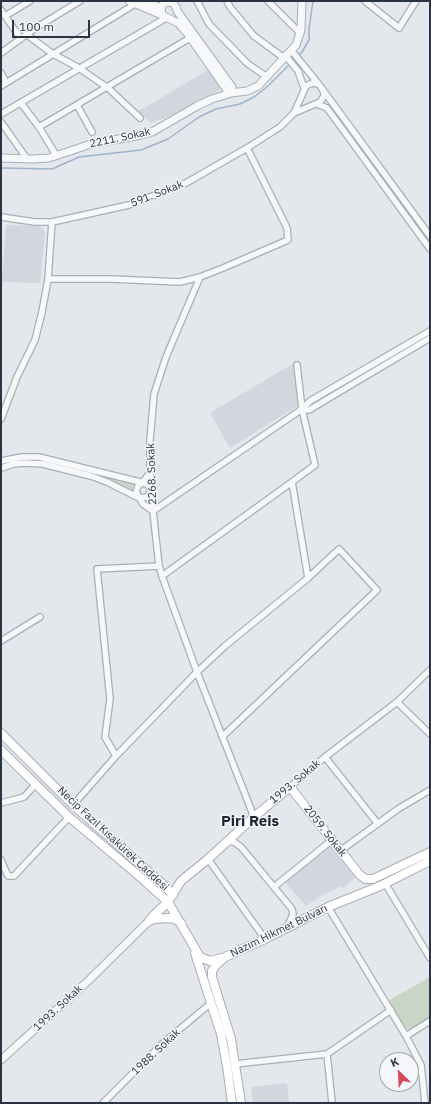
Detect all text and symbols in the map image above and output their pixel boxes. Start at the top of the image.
scale bar [14,12,92,38]
text: 100 m [19,19,54,34]
street label: 2211. Sokak [88,125,152,151]
street label: 591. Sokak [129,178,185,210]
street label: 2268. Sokak [144,443,160,505]
street label: 1993. Sokak [267,757,323,807]
street label: Necip Fazıl Kısakürek Caddesi [55,784,171,894]
street label: 2059. Sokak [301,803,349,859]
district label: Piri Reis [221,813,279,831]
street label: Nazım Hikmet Bulvarı [228,902,330,960]
street label: 1993. Sokak [31,982,85,1034]
street label: 1988. Sokak [129,1026,183,1078]
north arrow [379,1052,419,1092]
text: K [388,1054,401,1070]

